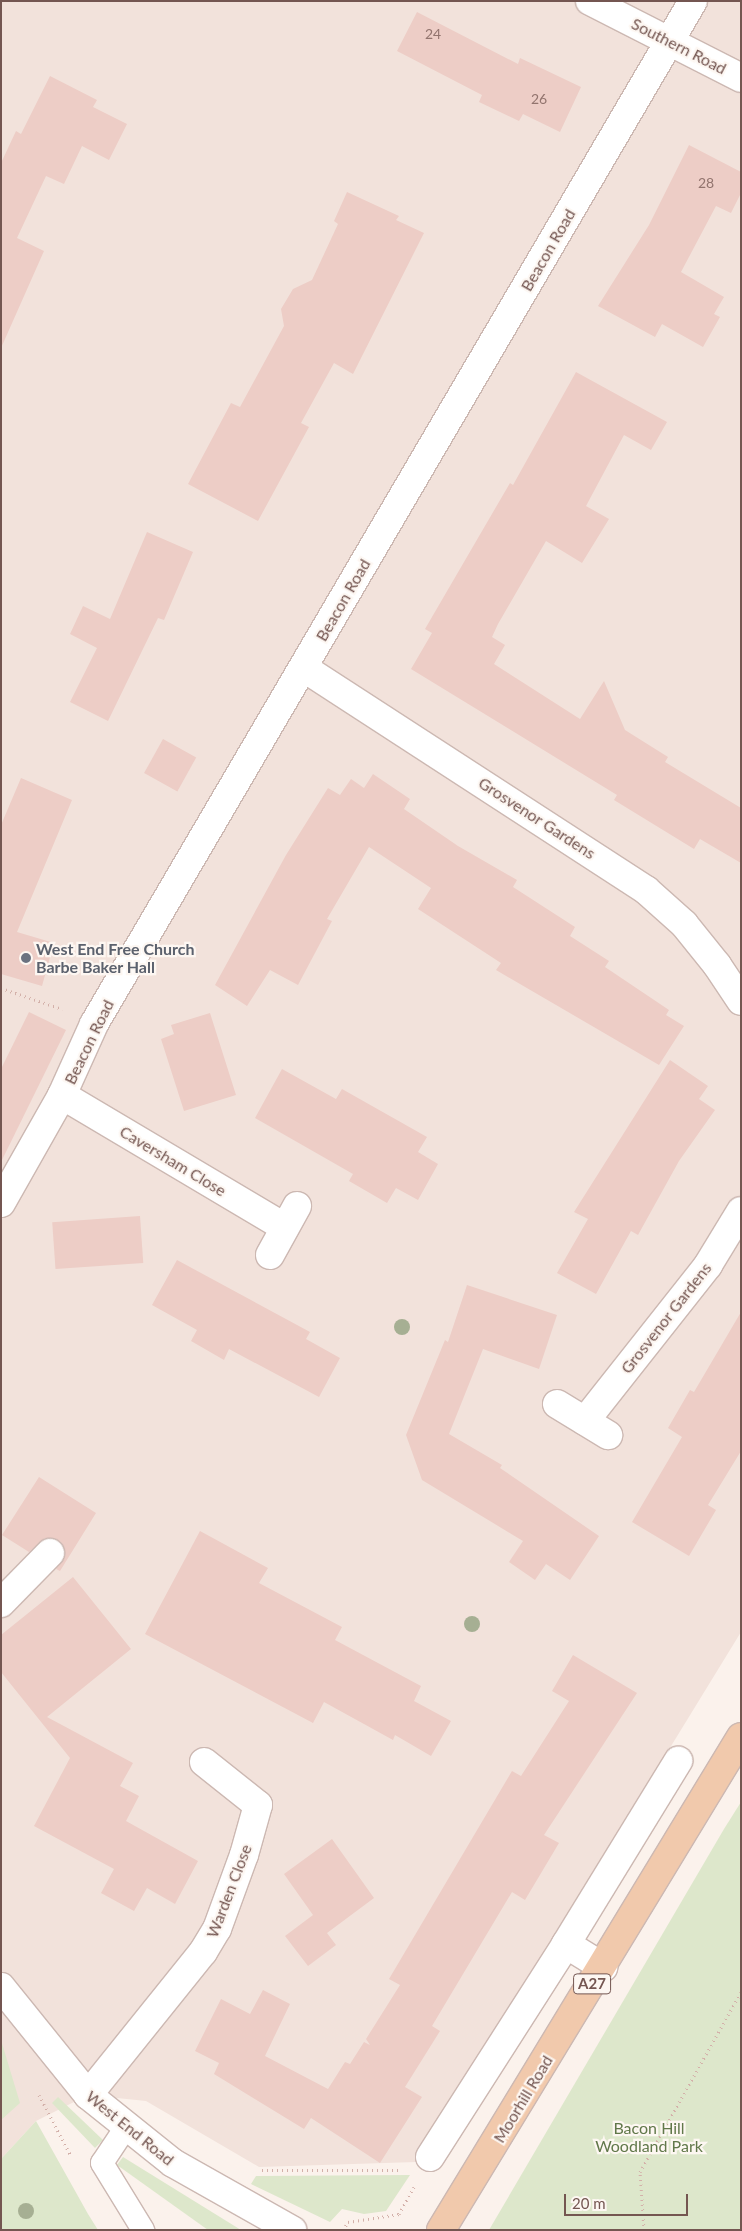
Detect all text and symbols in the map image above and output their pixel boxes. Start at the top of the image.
street label: Southern Road [628,14,730,78]
house number: 24 [425,26,441,42]
house number: 26 [531,91,547,107]
house number: 28 [698,175,714,191]
street label: Beacon Road [517,205,579,295]
street label: Beacon Road [312,555,374,645]
street label: Grosvenor Gardens [475,773,599,863]
place label: West End Free Church Barbe Baker Hall [36,939,194,977]
marker: West End Free Church Barbe Baker Hall [20,952,32,964]
street label: Beacon Road [60,997,118,1087]
street label: Caversham Close [116,1122,230,1200]
street label: Grosvenor Gardens [617,1259,715,1377]
street label: Warden Close [202,1842,256,1940]
road number: A27 [572,1972,612,1996]
street label: Moorhill Road [489,2052,557,2146]
street label: West End Road [82,2087,178,2169]
park label: Bacon Hill Woodland Park [595,2118,703,2156]
scale bar [567,2184,691,2216]
text: 20 m [572,2194,606,2212]

